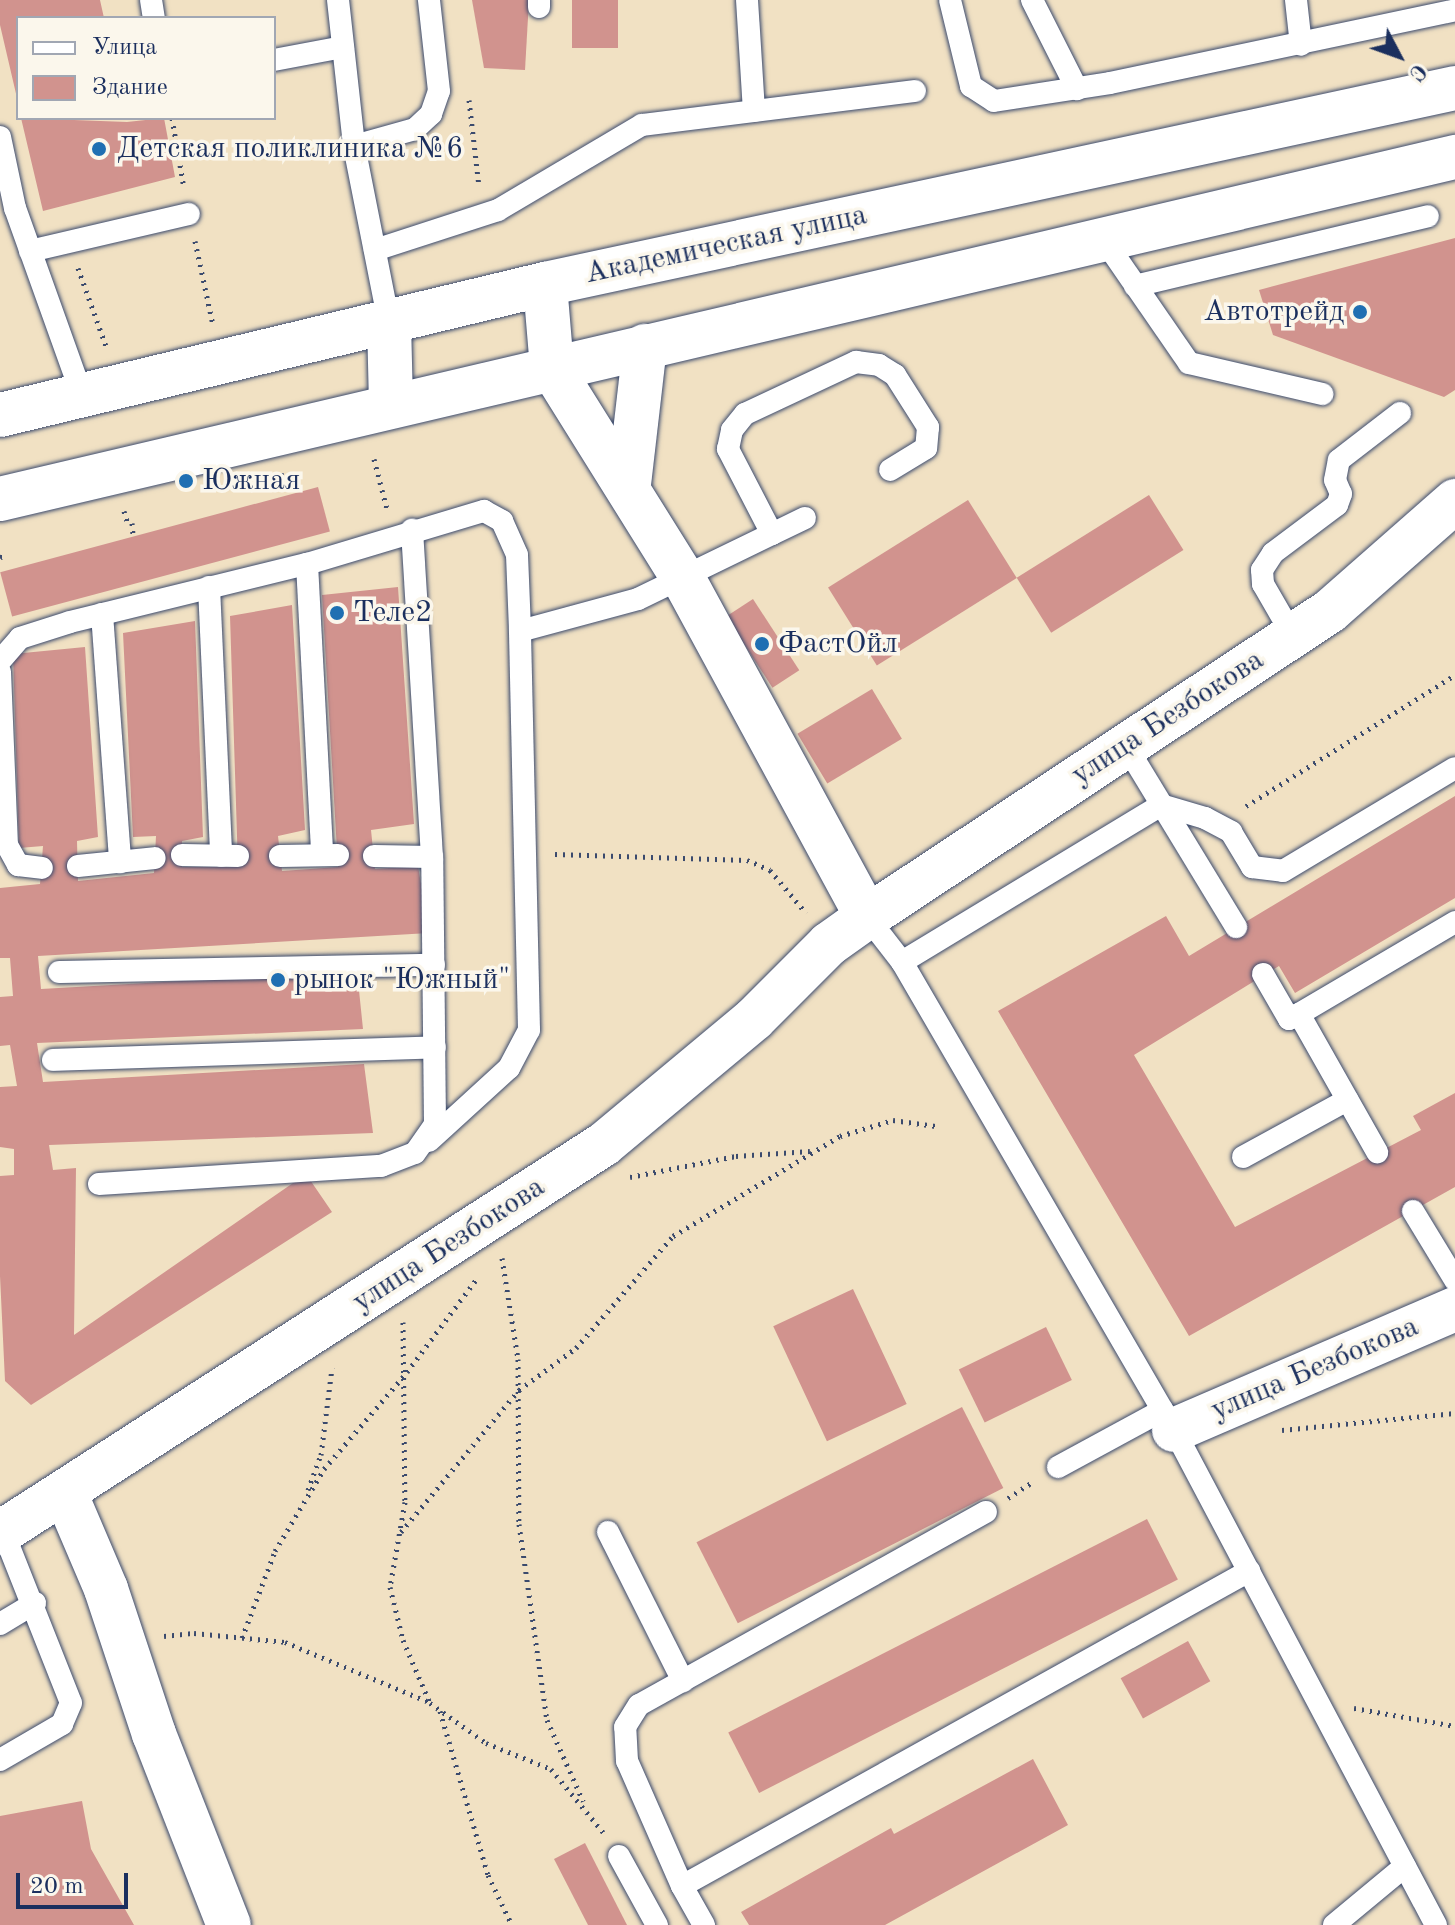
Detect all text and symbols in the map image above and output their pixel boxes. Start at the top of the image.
legend [16,16,276,120]
north arrow [1359,16,1439,96]
text: Улица [92,36,157,60]
text: С [1404,59,1430,84]
text: Здание [92,76,168,100]
place label: Детская поликлиника №6 [117,131,463,167]
marker: Детская поликлиника №6 [88,138,110,160]
street label: Академическая улица [582,198,870,292]
place label: Автотрейд [1203,294,1344,330]
marker: Автотрейд [1351,303,1369,321]
place label: Южная [202,463,300,499]
marker: Южная [177,472,195,490]
place label: Теле2 [353,595,432,631]
marker: Теле2 [328,604,346,622]
place label: ФастОйл [778,626,898,662]
marker: ФастОйл [753,635,771,653]
street label: улица Безбокова [1065,642,1271,794]
place label: рынок "Южный" [294,962,510,998]
marker: рынок "Южный" [269,971,287,989]
street label: улица Безбокова [346,1169,552,1321]
street label: улица Безбокова [1206,1309,1424,1429]
scale bar [20,1857,132,1907]
text: 20 m [30,1875,84,1899]

